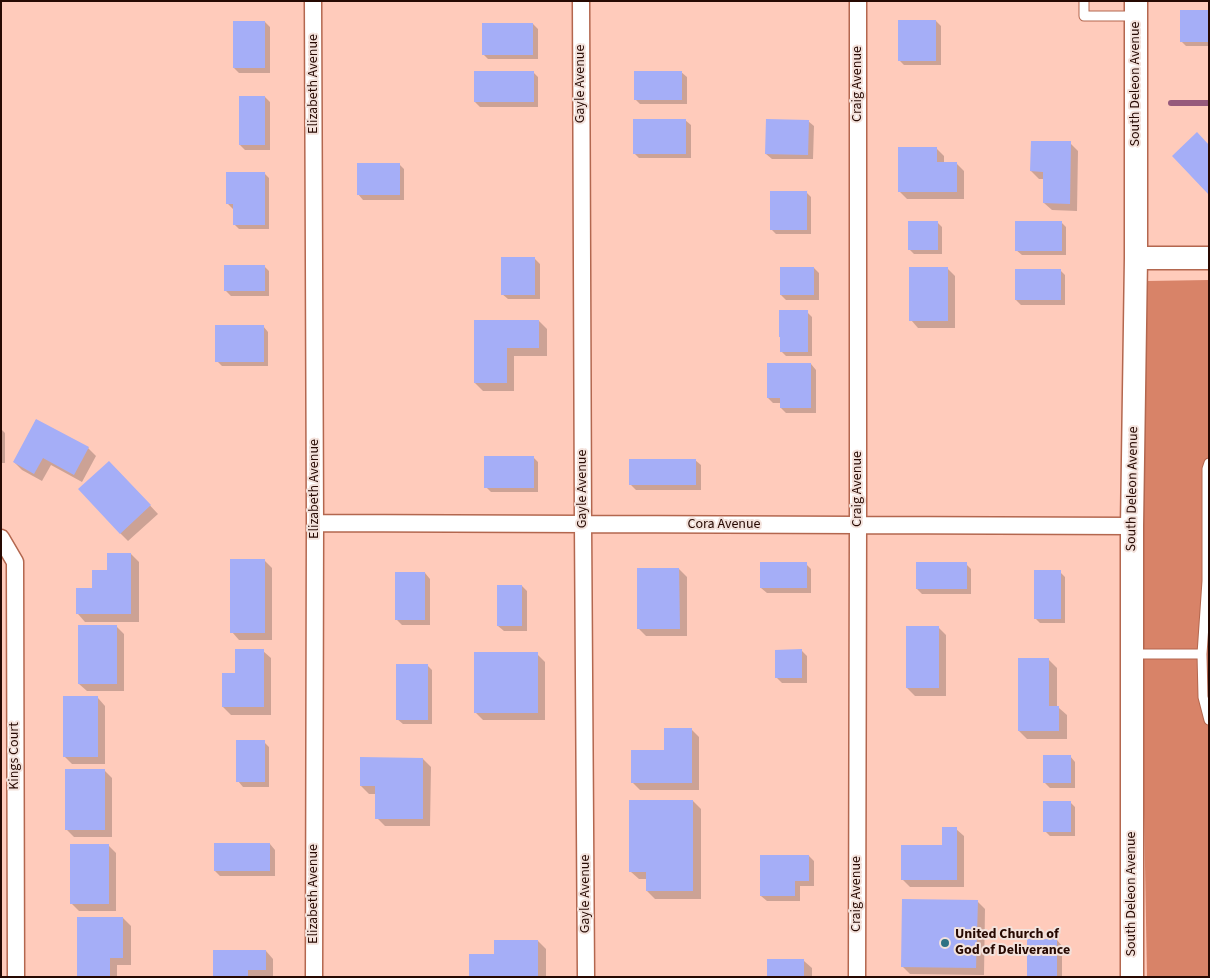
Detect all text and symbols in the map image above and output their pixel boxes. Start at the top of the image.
street label: South Deleon Avenue [1128,21,1144,147]
street label: Elizabeth Avenue [306,34,322,134]
street label: Gayle Avenue [573,45,589,123]
street label: Craig Avenue [850,46,866,122]
street label: South Deleon Avenue [1124,426,1142,552]
street label: Elizabeth Avenue [307,439,323,539]
street label: Gayle Avenue [575,450,591,528]
street label: Craig Avenue [850,451,866,527]
street label: Cora Avenue [687,517,761,533]
street label: Kings Court [7,722,23,790]
street label: South Deleon Avenue [1124,831,1140,957]
street label: Elizabeth Avenue [306,844,322,944]
street label: Gayle Avenue [578,855,594,933]
street label: Craig Avenue [849,856,865,932]
place label: United Church of God of Deliverance [955,927,1070,960]
marker: United Church of God of Deliverance [939,937,951,949]

